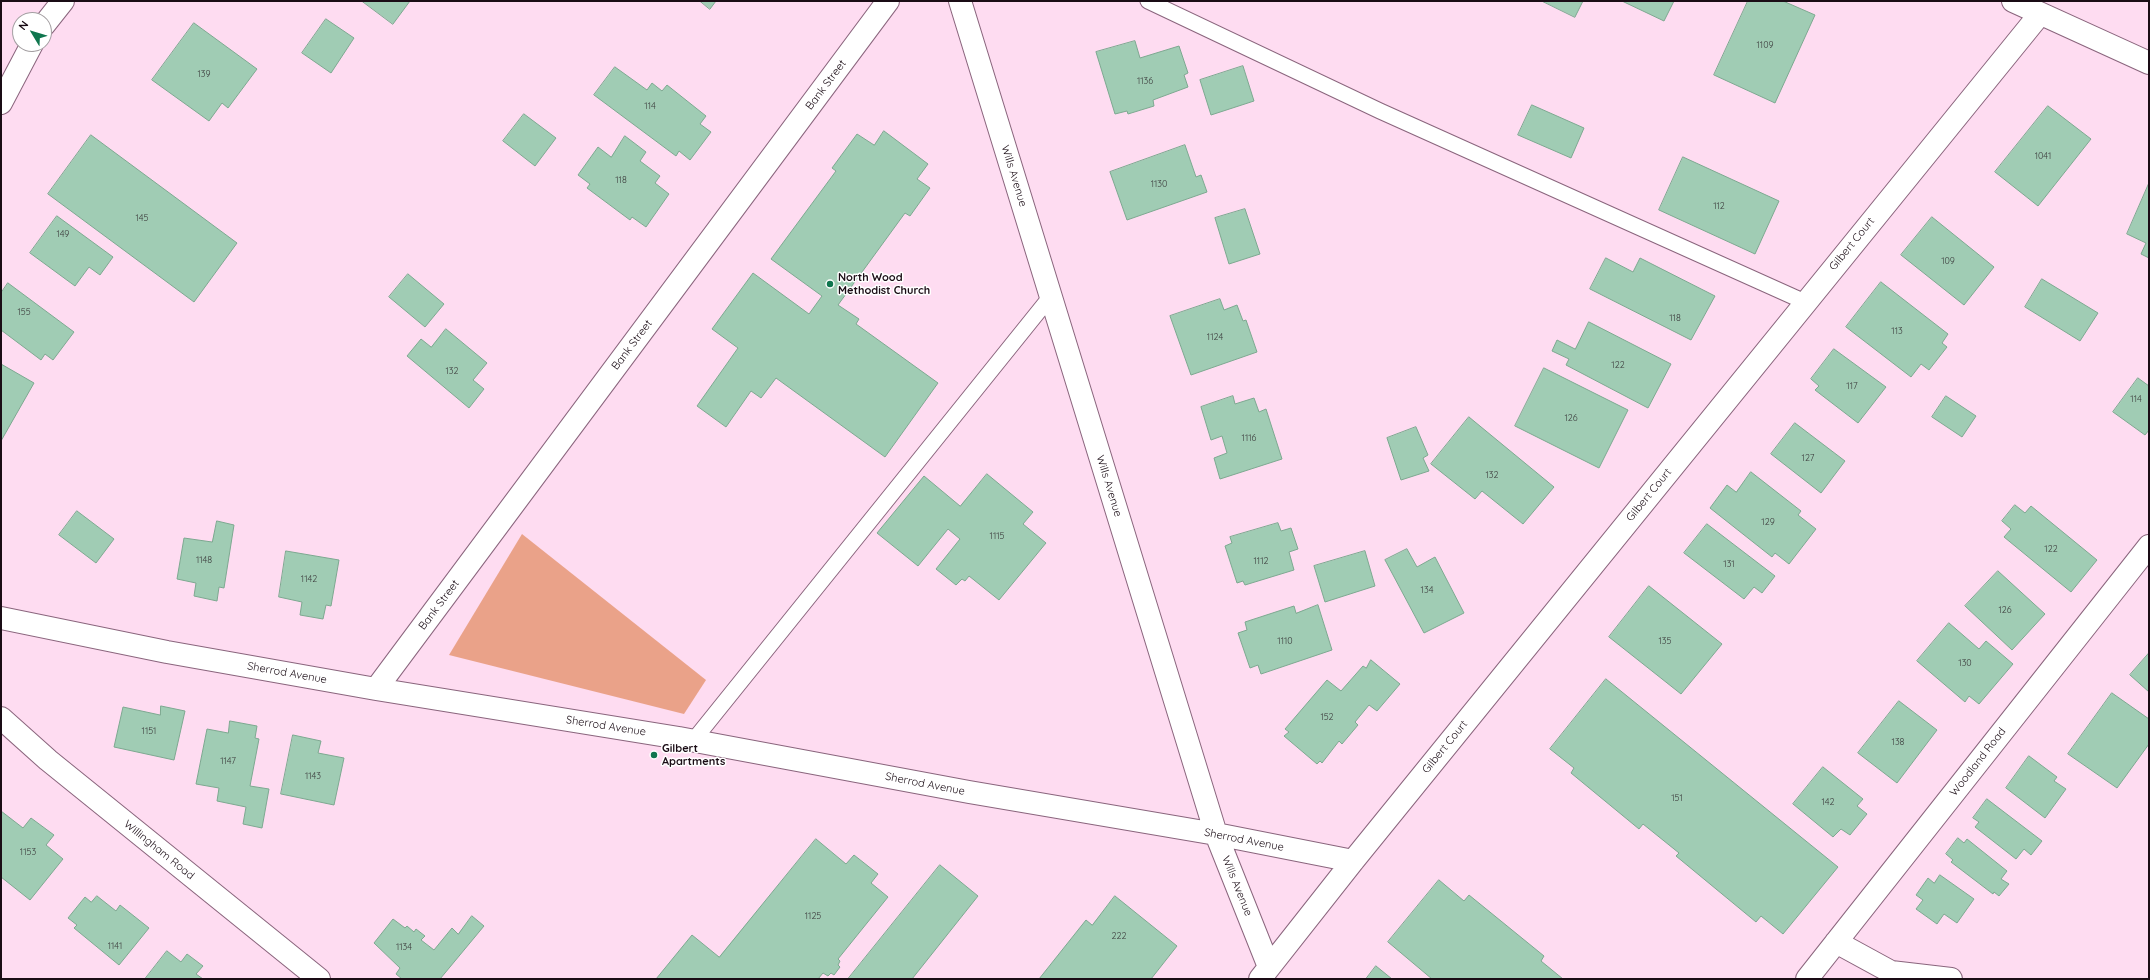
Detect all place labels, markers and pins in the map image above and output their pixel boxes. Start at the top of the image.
place label: North Wood Methodist Church [838,271,930,297]
marker: North Wood Methodist Church [825,279,835,289]
place label: Gilbert Apartments [662,742,725,768]
marker: Gilbert Apartments [649,750,659,760]

